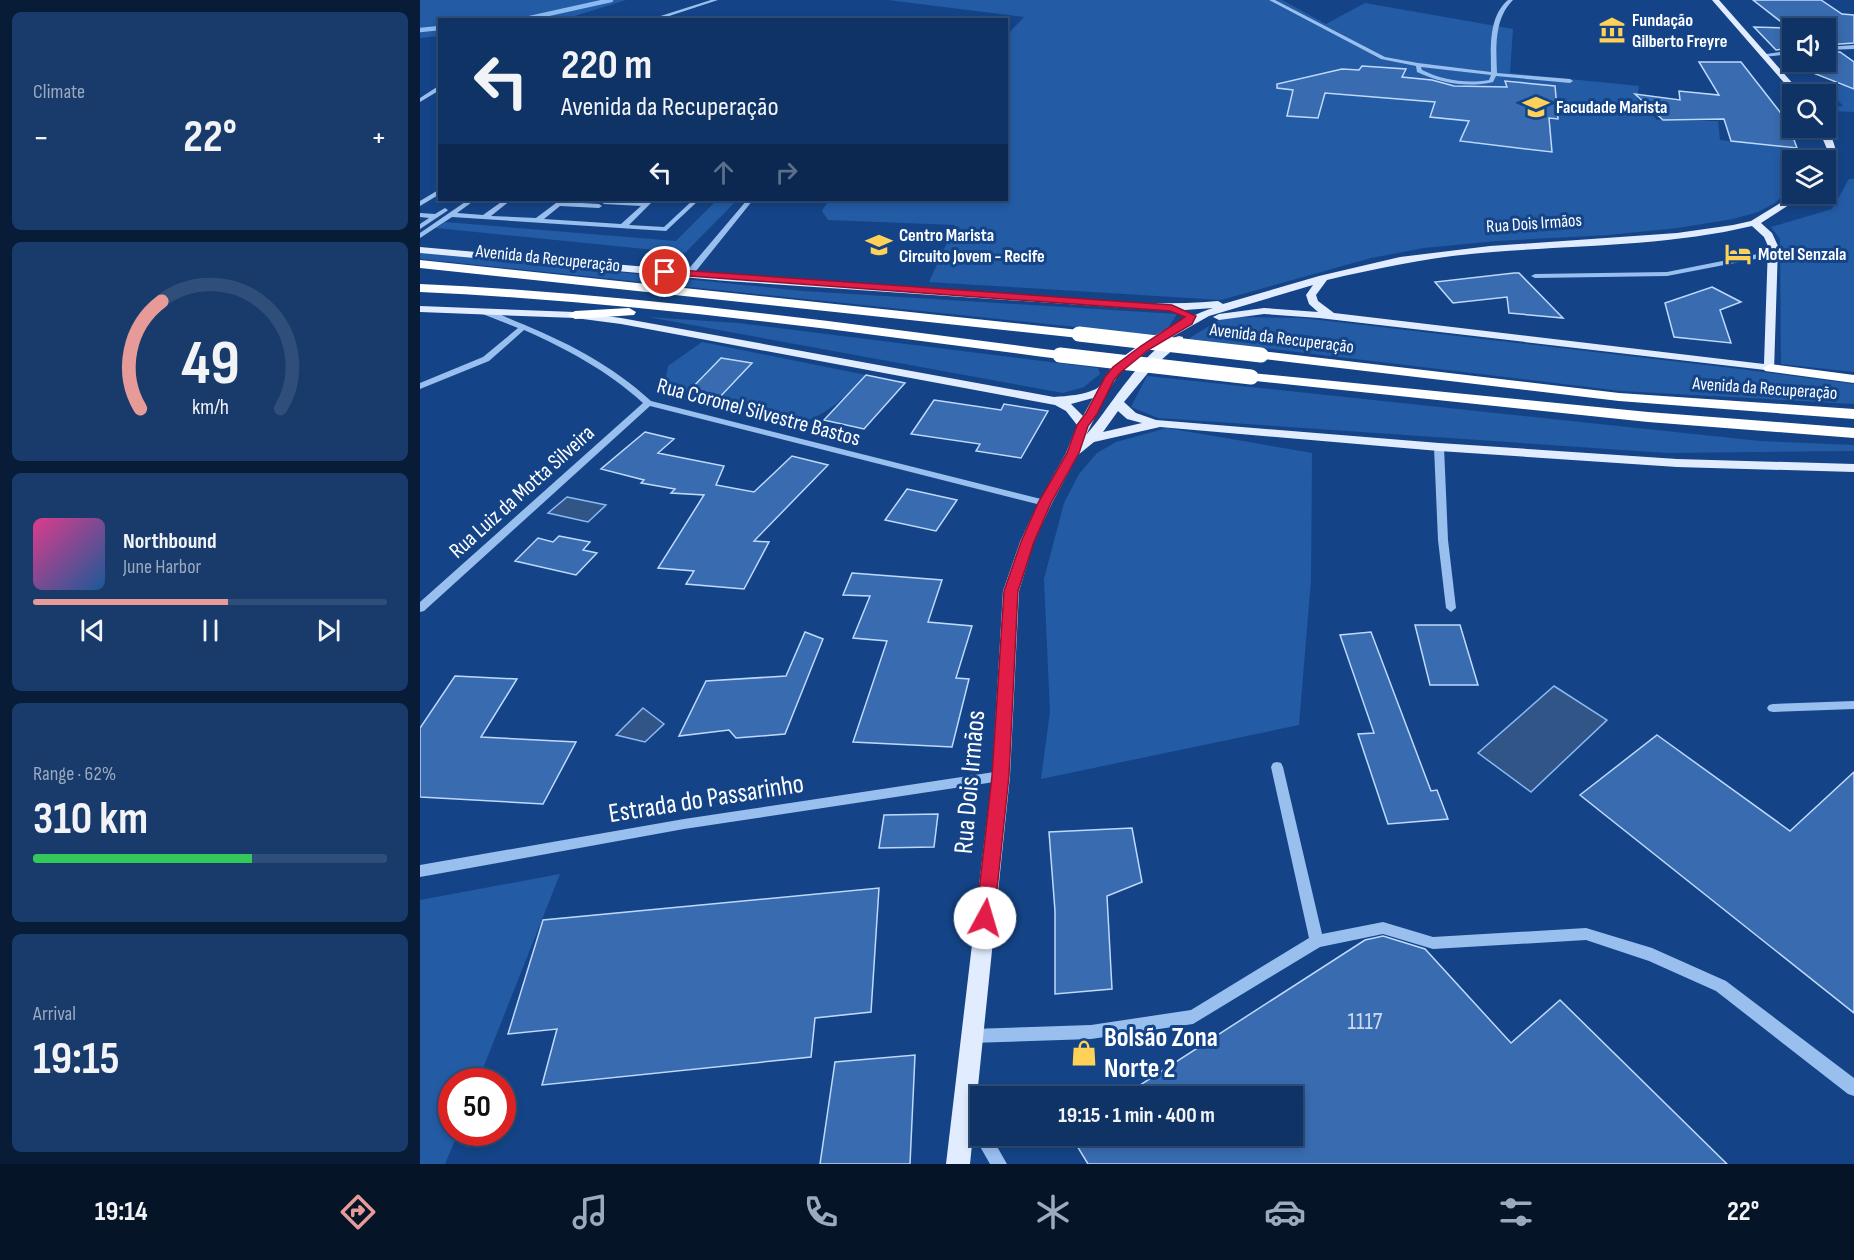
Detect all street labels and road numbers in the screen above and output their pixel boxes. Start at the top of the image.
street label: Rua Dois Irmãos [1485,210,1583,237]
street label: Avenida da Recuperação [474,240,621,277]
street label: Avenida da Recuperação [1208,319,1355,358]
street label: Rua Coronel Silvestre Bastos [654,372,863,453]
street label: Avenida da Recuperação [1691,373,1838,404]
street label: Rua Luiz da Motta Silveira [444,420,600,564]
street label: Rua Dois Irmãos [948,709,992,855]
street label: Estrada do Passarinho [606,768,806,830]

